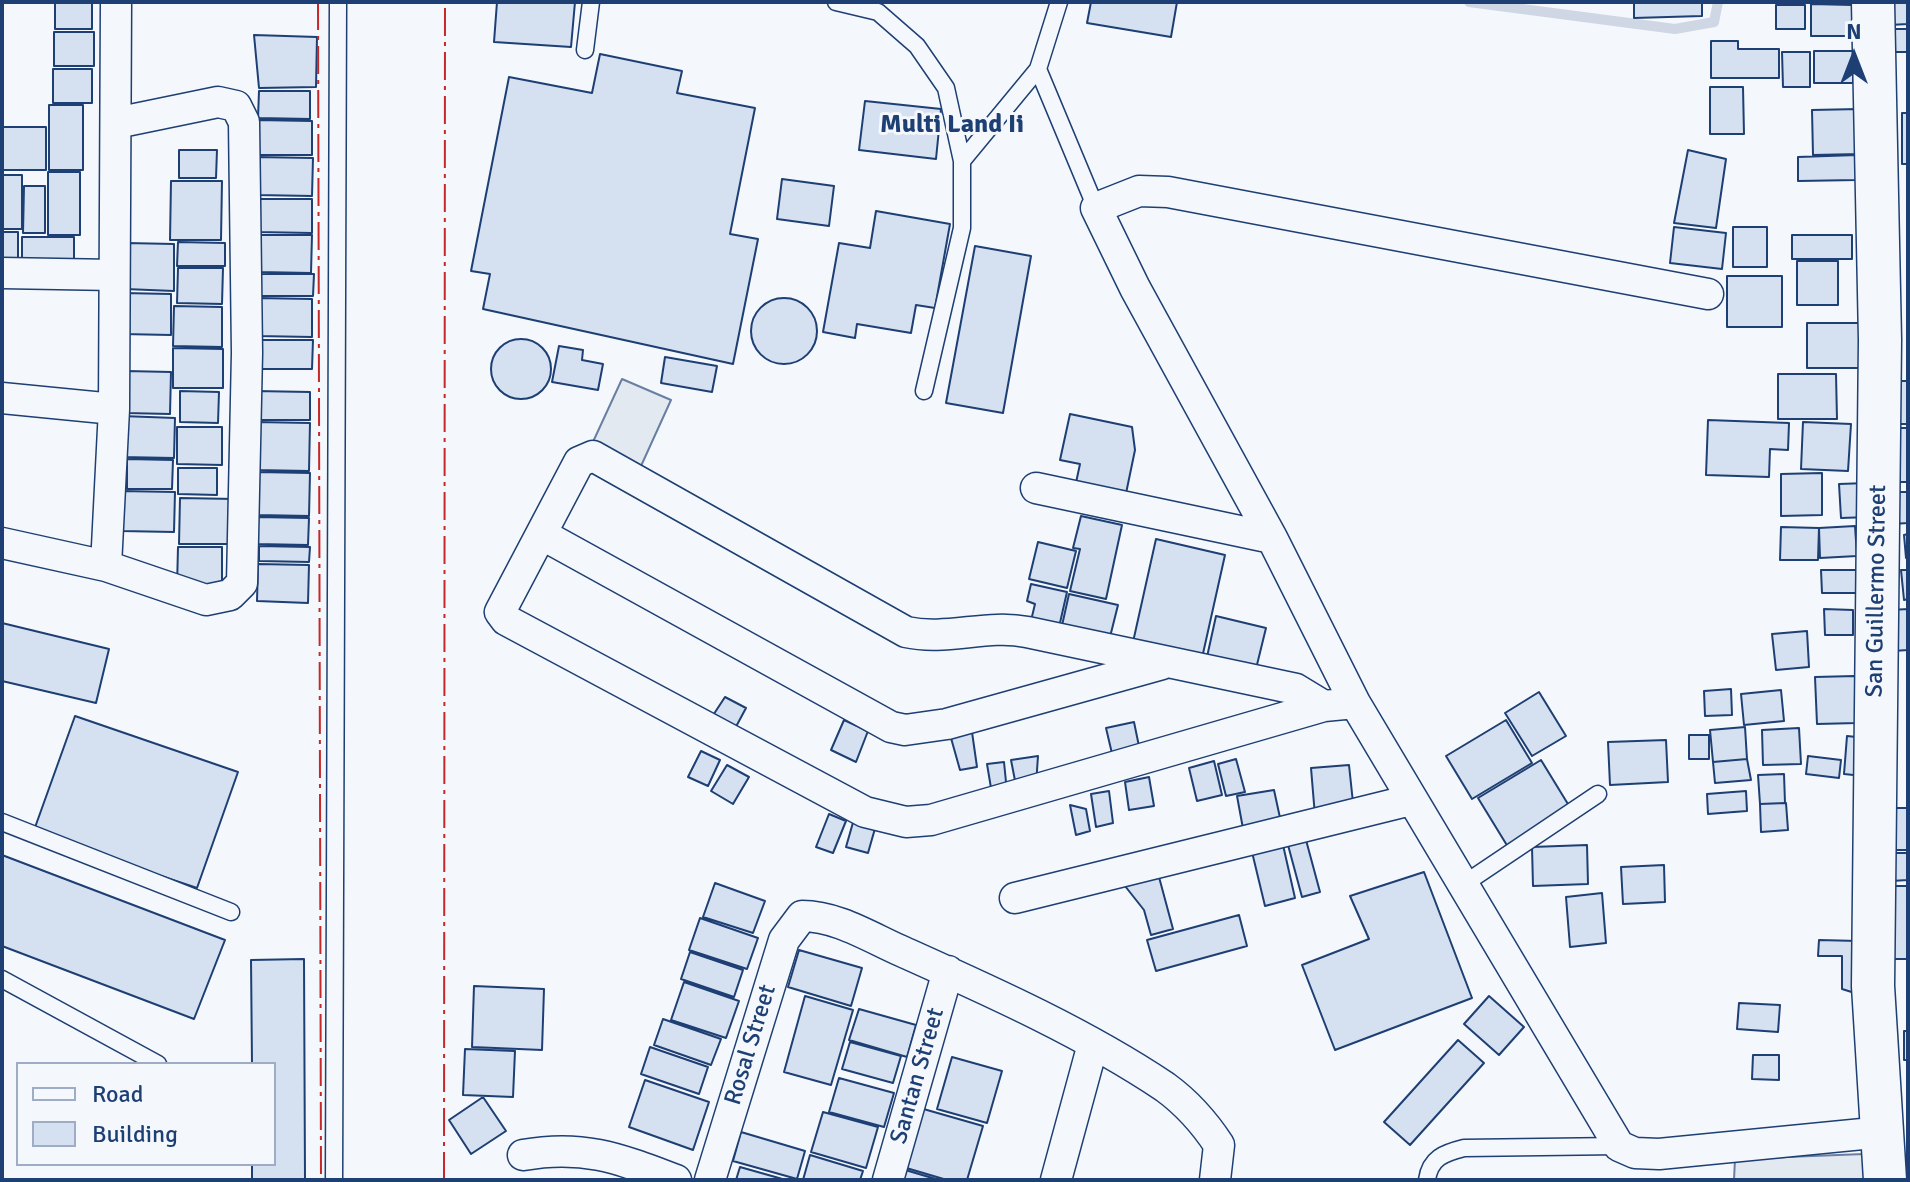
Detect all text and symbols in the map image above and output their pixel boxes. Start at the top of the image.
north arrow [1814,16,1894,96]
text: N [1846,18,1862,45]
district label: Multi Land Ii [880,109,1024,141]
street label: San Guillermo Street [1861,484,1893,698]
street label: Rosal Street [719,981,783,1109]
street label: Santan Street [885,1005,951,1147]
legend [16,1062,276,1166]
text: Road [92,1079,143,1109]
text: Building [92,1119,178,1149]

